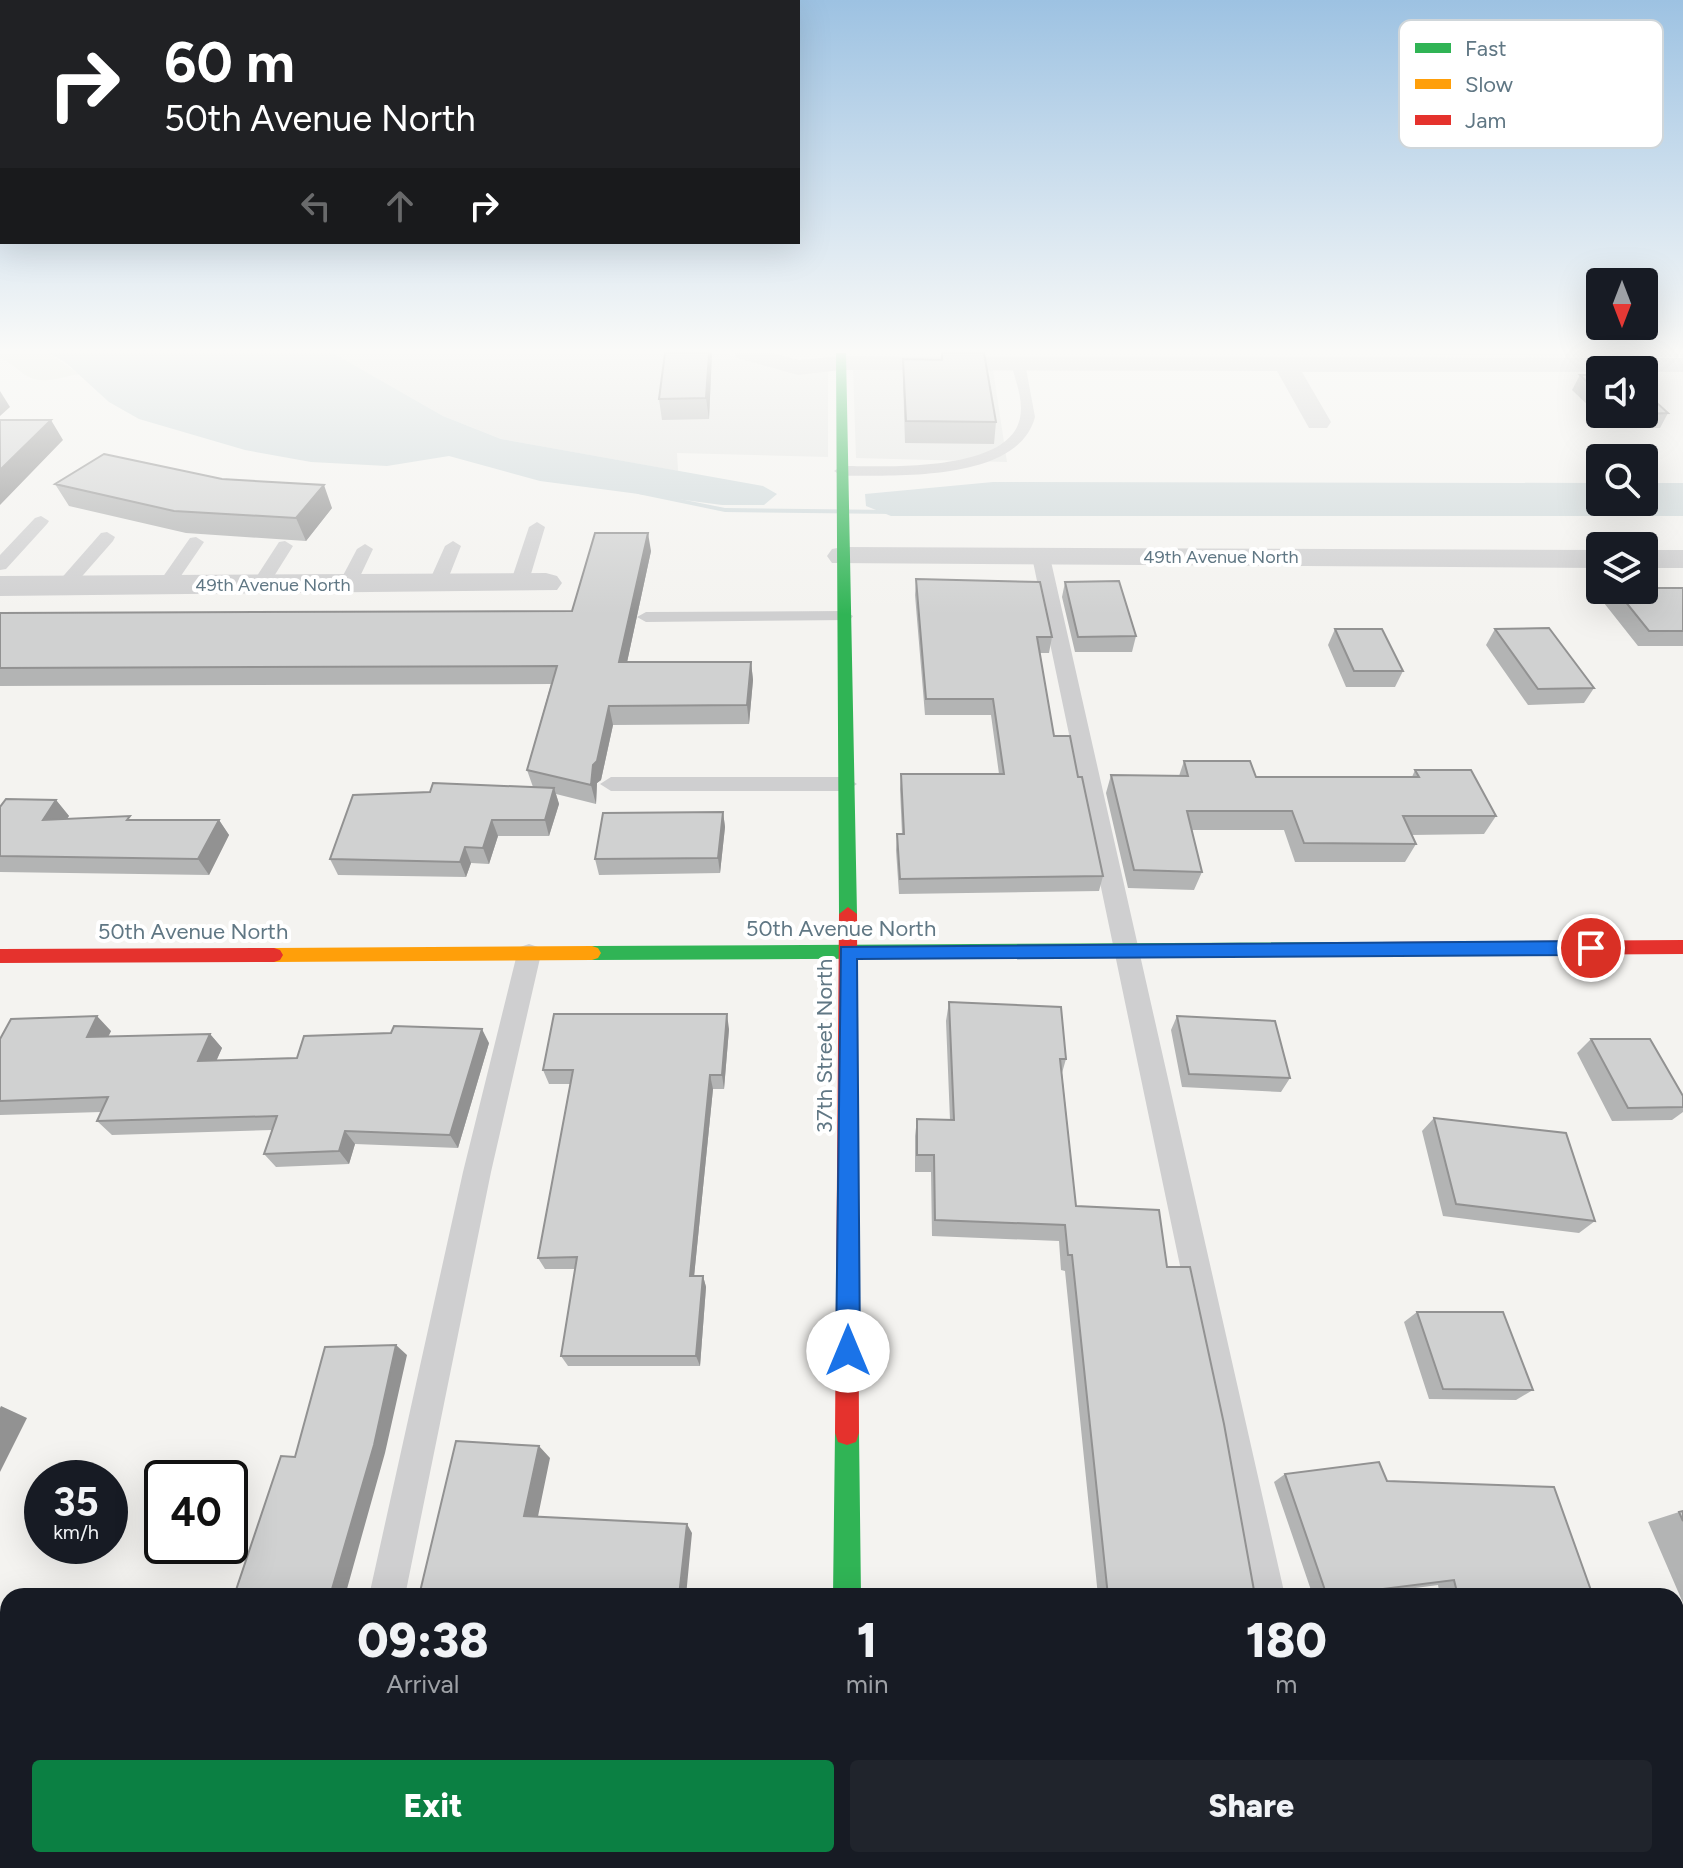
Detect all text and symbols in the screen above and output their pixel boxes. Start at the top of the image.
legend [1399,20,1663,148]
text: 60 m [164,29,295,96]
icon: right [32,32,136,136]
text: Fast [1465,35,1507,62]
text: Slow [1465,71,1514,98]
text: 50th Avenue North [164,97,476,140]
text: Jam [1465,107,1506,134]
icon: left [294,184,338,228]
icon: ahead [378,184,422,228]
icon: right [462,184,506,228]
north arrow [1586,268,1658,340]
map controls [1586,268,1658,604]
button: sound [1586,356,1658,428]
button: search [1586,444,1658,516]
button: layers [1586,532,1658,604]
street label: 49th Avenue North [1143,546,1299,568]
street label: 49th Avenue North [195,574,351,596]
pin [1557,914,1625,982]
street label: 50th Avenue North [746,915,936,942]
street label: 50th Avenue North [98,918,288,945]
icon: arrive [1569,926,1613,970]
street label: 37th Street North [811,959,838,1133]
position arrow [806,1309,890,1393]
speed limit sign: 40 [144,1460,248,1564]
text: 35 [53,1478,99,1526]
text: km/h [53,1520,99,1544]
text: 09:38 [357,1611,488,1669]
text: 1 [857,1611,877,1669]
text: 180 [1246,1611,1327,1669]
text: Arrival [386,1668,460,1700]
text: min [846,1668,888,1700]
text: m [1275,1668,1297,1700]
button: Exit [32,1760,834,1852]
button: Share [850,1760,1652,1852]

